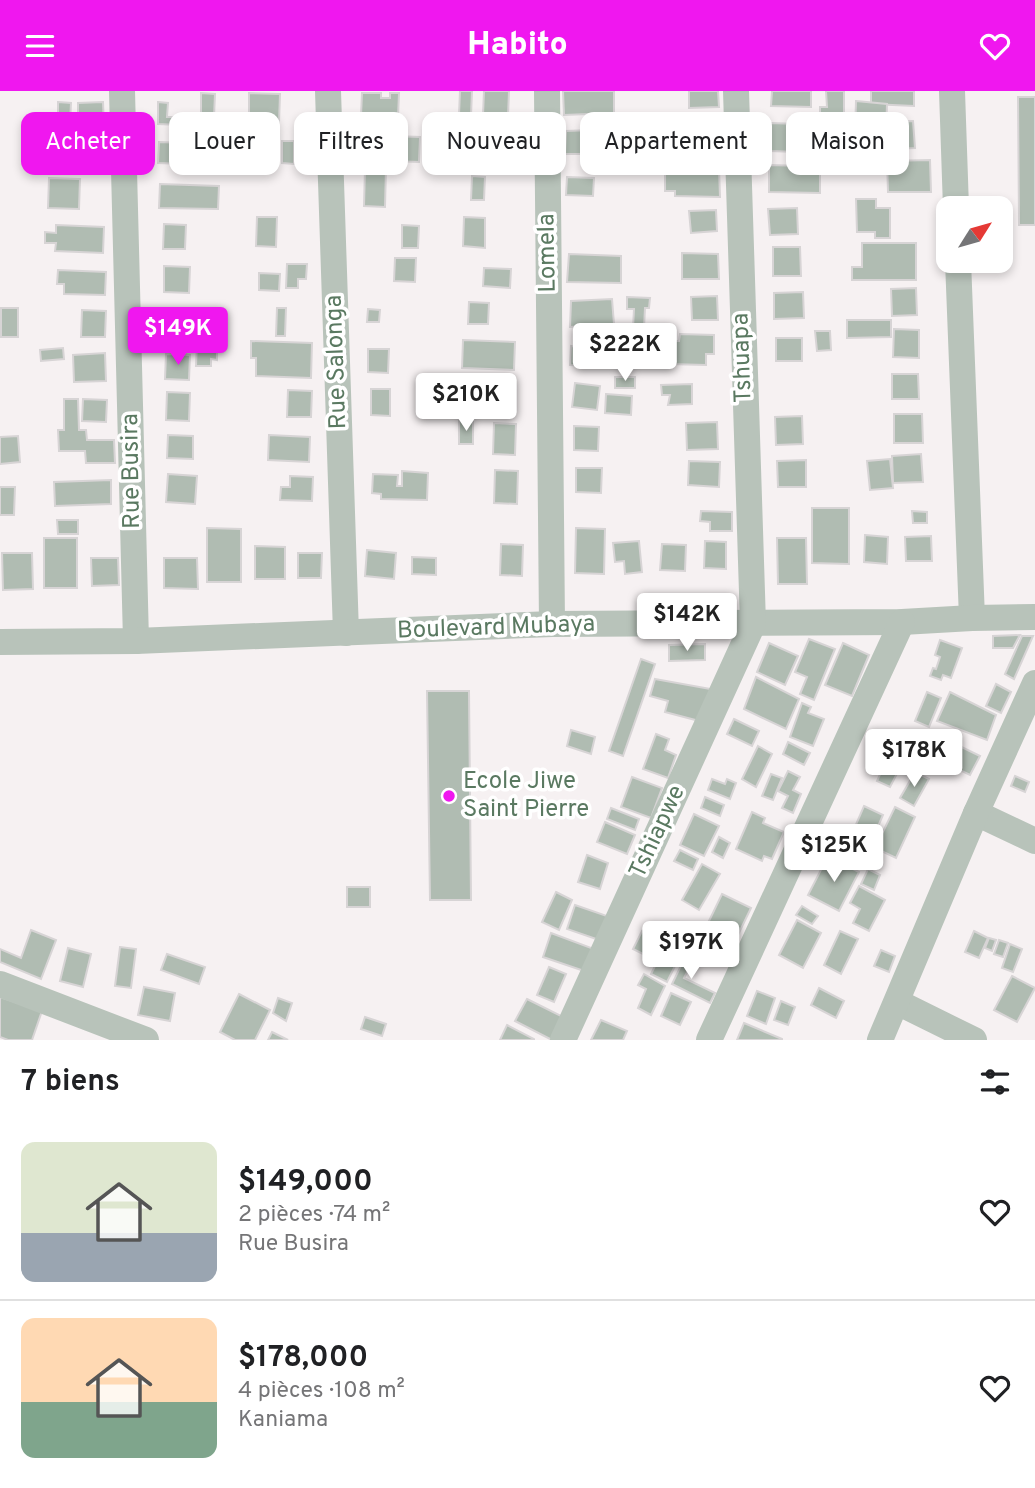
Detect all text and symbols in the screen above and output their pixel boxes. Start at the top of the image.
text: Habito [467,26,568,66]
icon: menu [21,27,59,65]
icon: heart [976,27,1014,65]
chip: Acheter [21,112,155,175]
chip: Louer [169,112,280,175]
chip: Filtres [294,112,408,175]
chip: Nouveau [422,112,566,175]
chip: Appartement [580,112,772,175]
chip: Maison [786,112,909,175]
north arrow [936,196,1013,273]
map controls [936,196,1013,273]
street label: Lomela [532,213,564,293]
street label: Rue Salonga [320,294,354,430]
pin: $149K [129,307,227,367]
street label: Tshuapa [726,312,760,404]
text: $149K [144,315,212,344]
pin: $222K [576,323,674,383]
text: $222K [589,331,661,360]
pin: $210K [417,373,515,433]
text: $210K [432,381,500,410]
street label: Rue Busira [116,413,148,529]
pin: $142K [638,594,736,653]
text: $142K [653,601,721,630]
street label: Boulevard Mubaya [396,610,596,646]
pin: $178K [865,729,963,789]
text: $178K [881,737,947,766]
place label: Ecole Jiwe Saint Pierre [463,767,589,825]
street label: Tshiapwe [623,781,693,883]
marker: Ecole Jiwe Saint Pierre [441,788,457,804]
pin: $125K [785,825,883,884]
text: $125K [800,832,868,861]
pin: $197K [642,921,740,981]
text: $197K [658,929,724,958]
icon: filters [976,1063,1014,1101]
text: 7 biens [21,1064,120,1101]
text: $149,000 [238,1164,373,1201]
icon: home [77,1170,161,1254]
icon: heart [976,1193,1014,1231]
text: 2 pièces · 74 m² [238,1201,390,1230]
text: Rue Busira [238,1230,349,1259]
text: $178,000 [238,1340,368,1377]
icon: home [77,1346,161,1430]
icon: heart [976,1369,1014,1407]
text: 4 pièces · 108 m² [238,1377,405,1406]
text: Kaniama [238,1406,328,1435]

